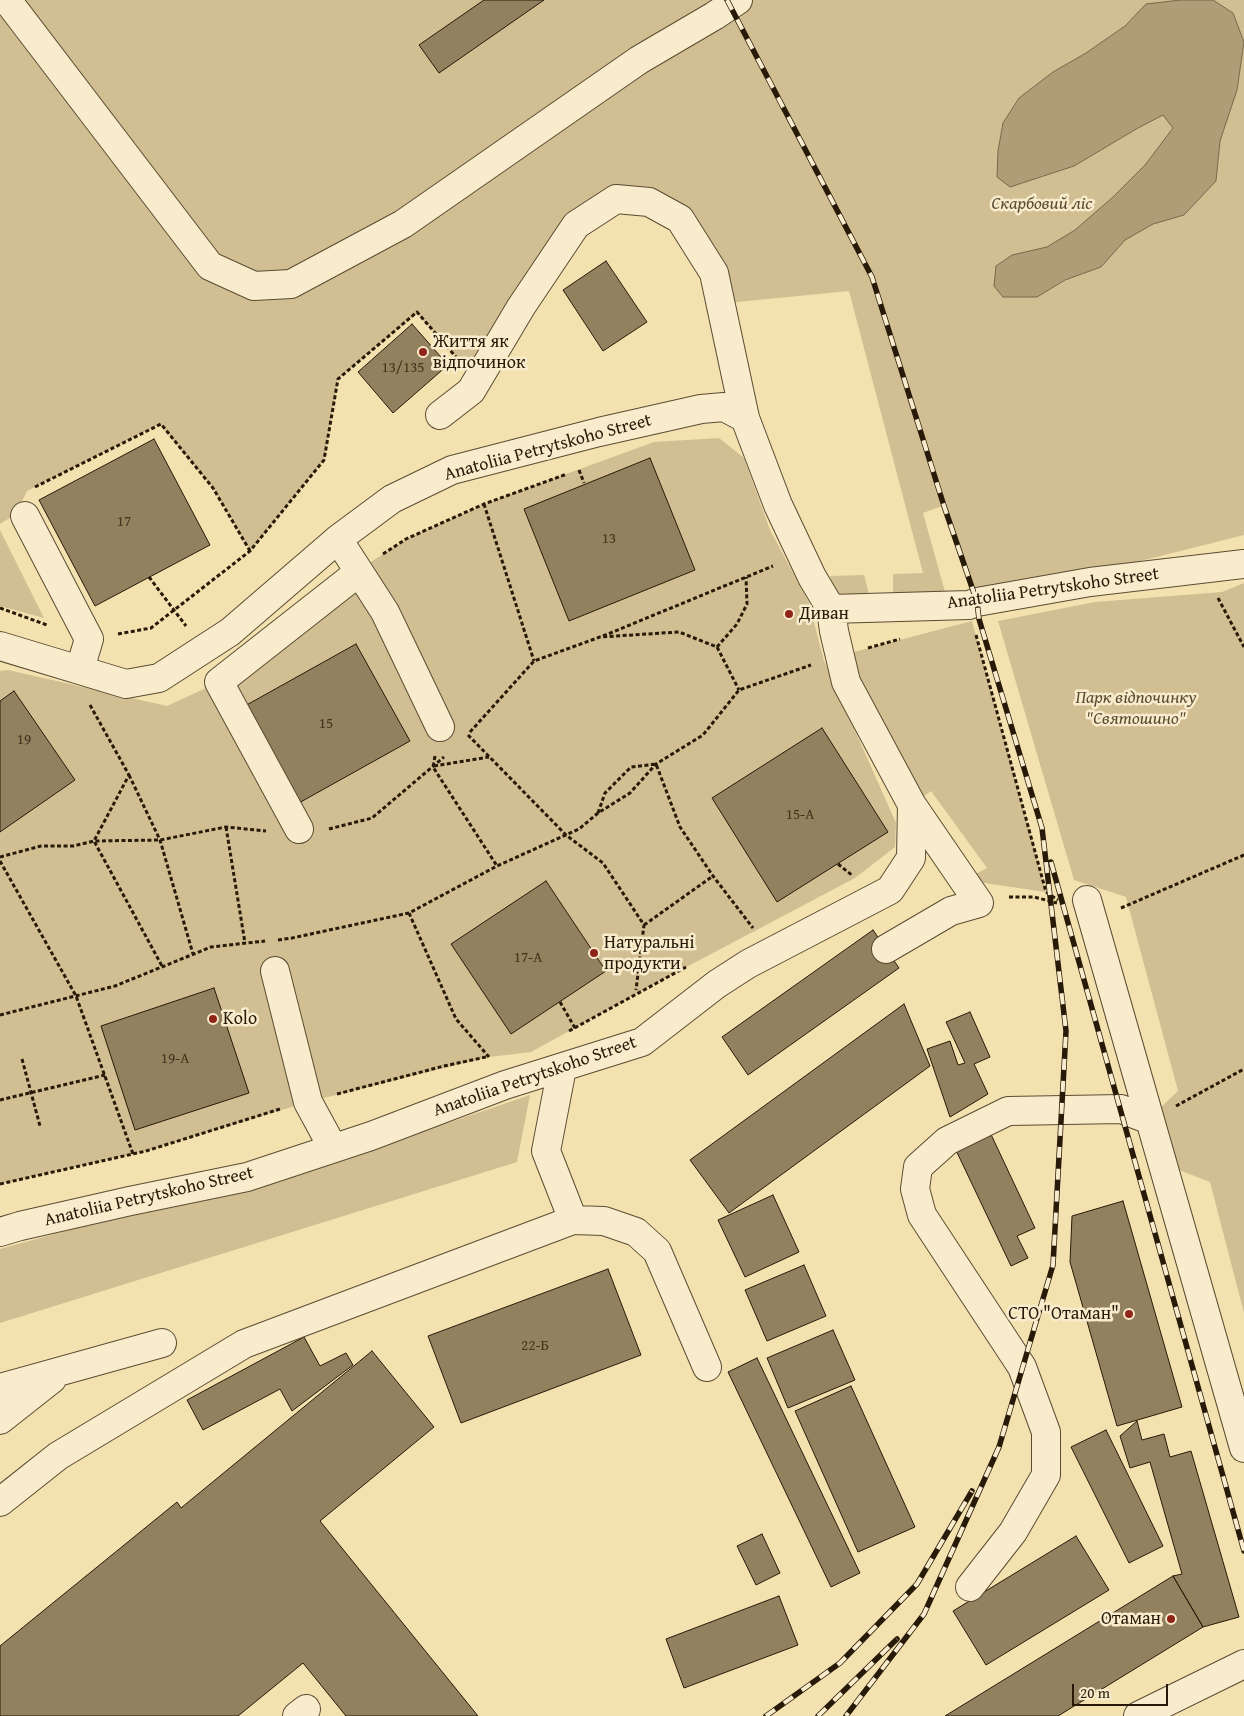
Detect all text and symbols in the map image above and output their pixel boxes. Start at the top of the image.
park label: Скарбовий ліс [991,193,1093,215]
place label: Життя як відпочинок [433,331,525,374]
marker: Життя як відпочинок [417,346,429,358]
house number: 13/135 [381,359,425,377]
street label: Anatoliia Petrytskoho Street [442,410,654,486]
house number: 17 [117,513,131,531]
house number: 13 [602,530,616,548]
street label: Anatoliia Petrytskoho Street [946,563,1160,615]
place label: Диван [799,603,849,625]
marker: Диван [783,608,795,620]
park label: Парк відпочинку "Святошино" [1075,687,1197,730]
house number: 15 [319,715,333,733]
house number: 19 [17,731,31,749]
house number: 15-А [786,806,814,824]
place label: Натуральні продукти [604,932,695,974]
marker: Натуральні продукти [588,947,600,959]
house number: 17-А [514,949,542,967]
place label: Kolo [223,1008,257,1030]
marker: Kolo [207,1013,219,1025]
street label: Anatoliia Petrytskoho Street [430,1032,640,1122]
house number: 19-А [161,1050,189,1068]
street label: Anatoliia Petrytskoho Street [42,1162,256,1232]
place label: СТО "Отаман" [1008,1303,1119,1325]
marker: СТО "Отаман" [1123,1308,1135,1320]
house number: 22-Б [521,1337,549,1355]
place label: Отаман [1101,1608,1161,1630]
marker: Отаман [1165,1613,1177,1625]
scale bar [1074,1674,1170,1706]
text: 20 m [1080,1682,1110,1703]

